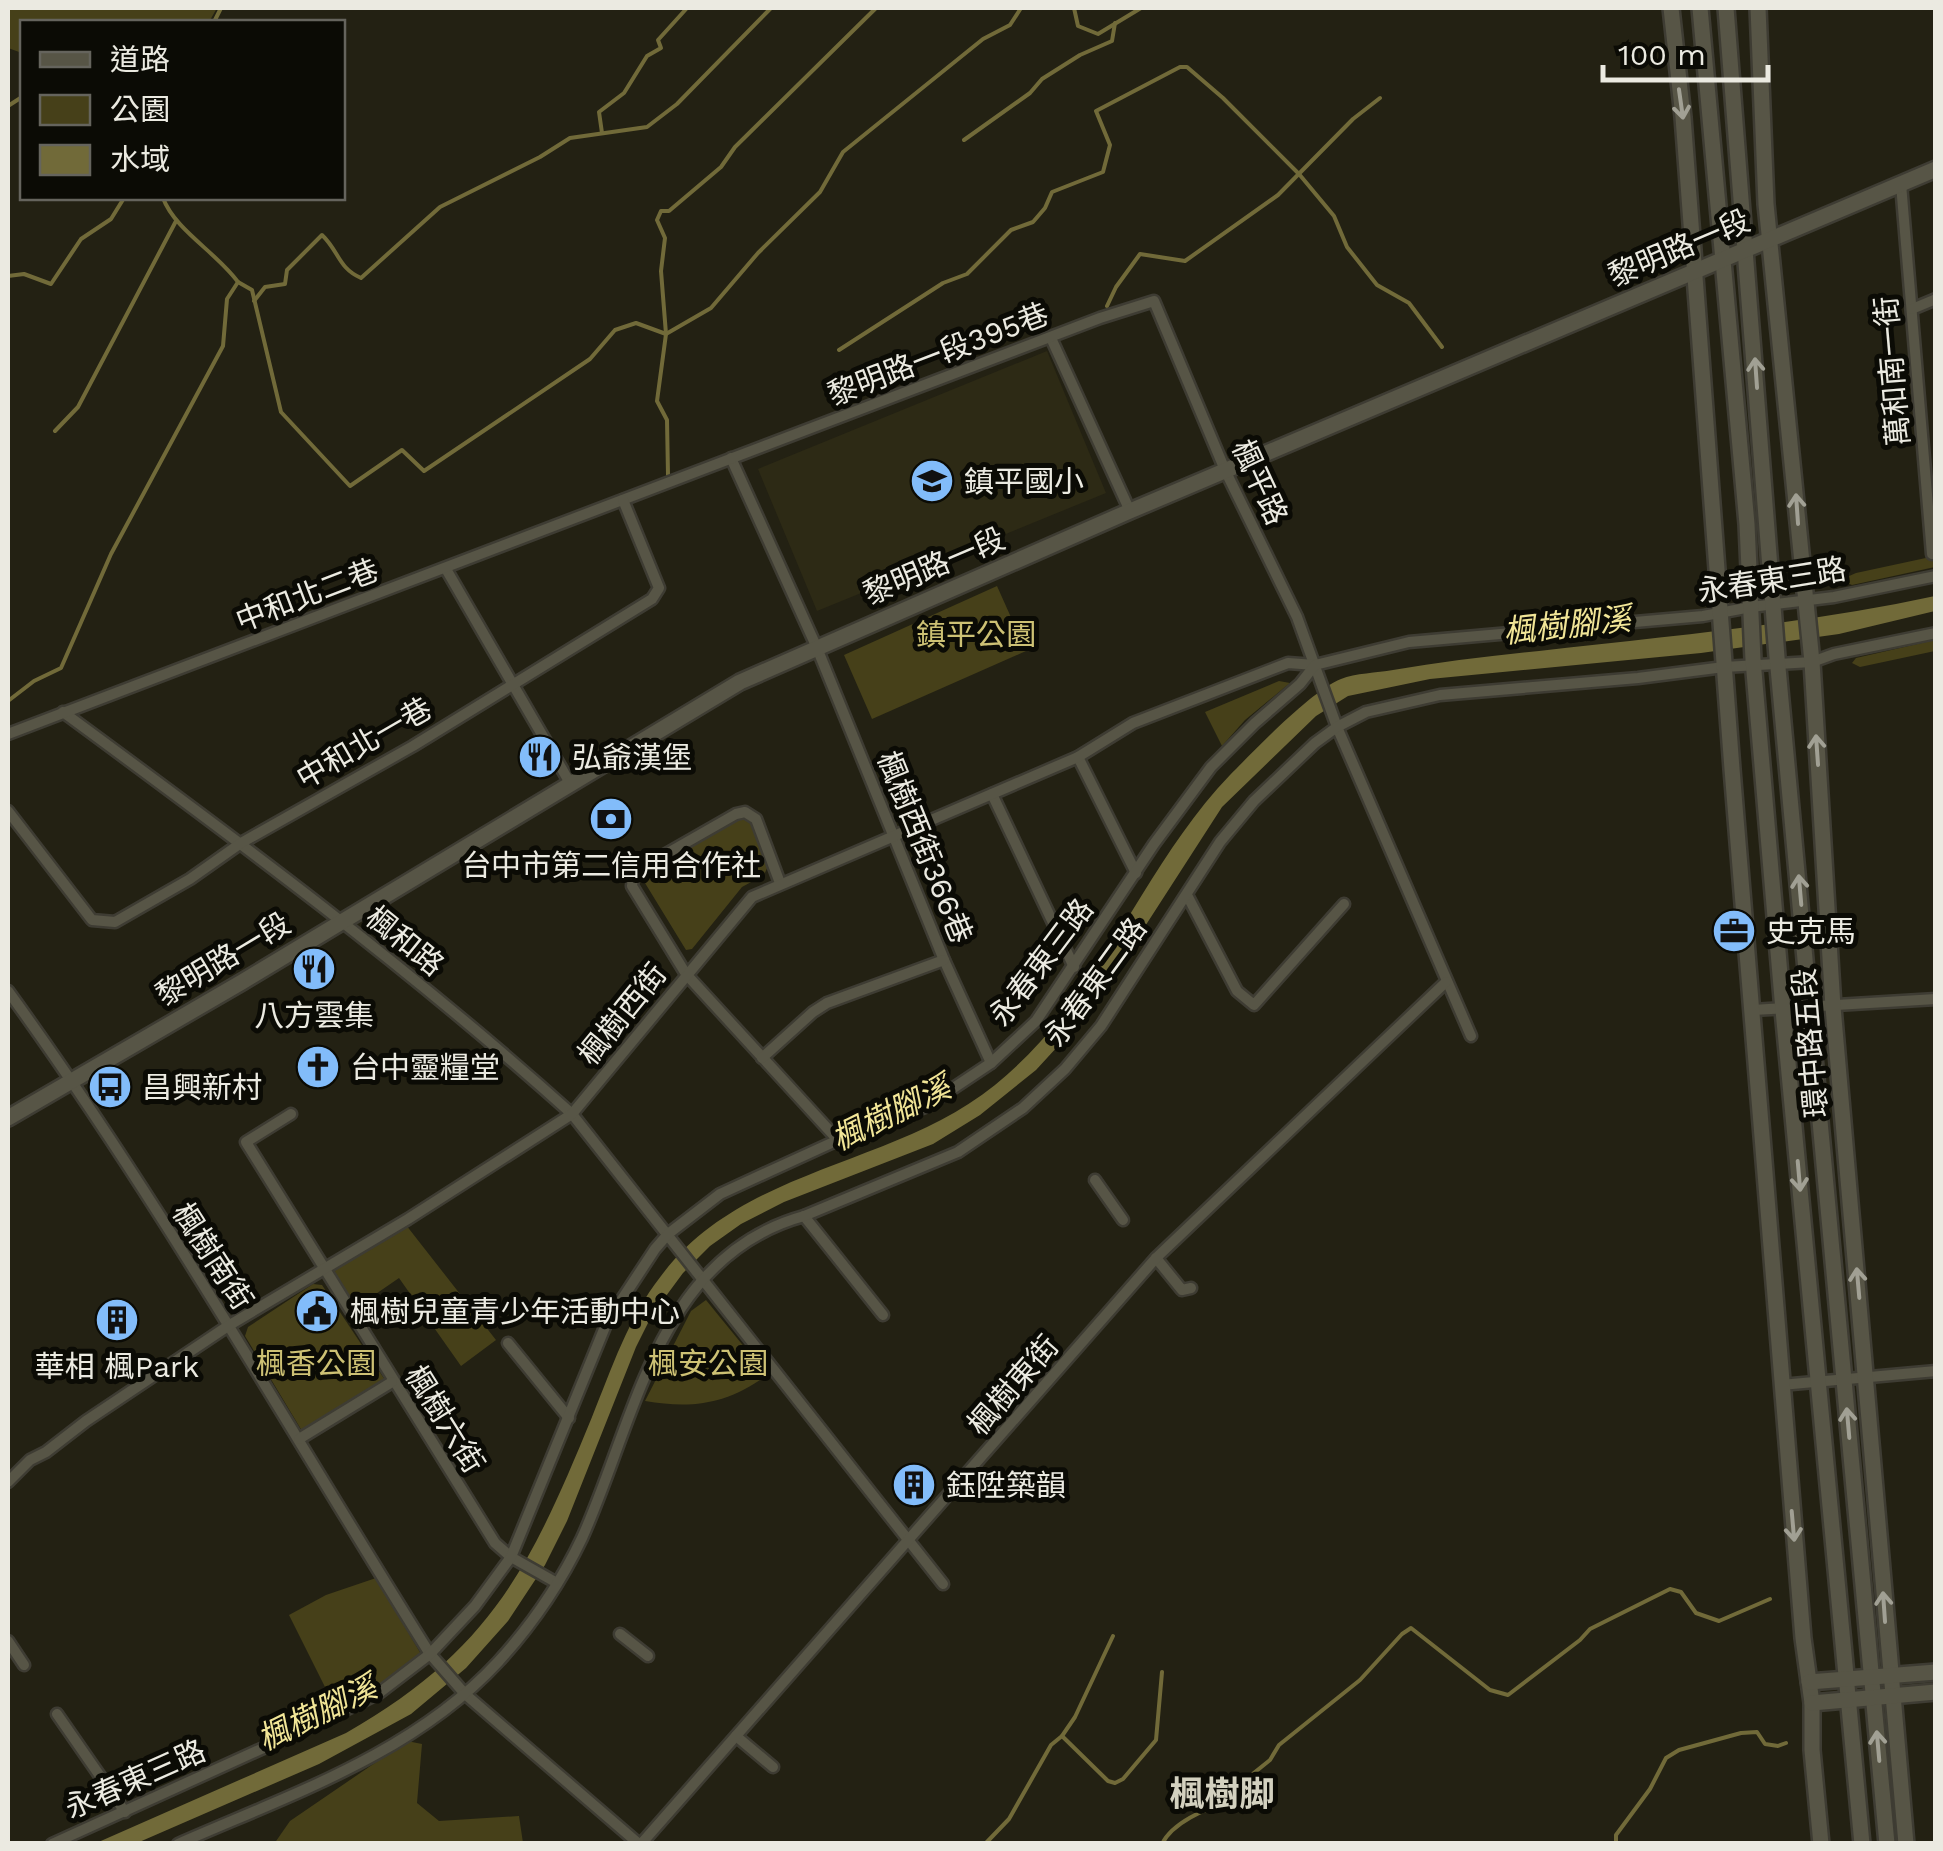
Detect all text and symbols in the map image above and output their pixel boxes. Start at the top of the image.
legend [20,20,345,200]
scale bar [1603,20,1768,82]
text: 100 m [1618,37,1706,72]
text: 道路 [110,42,170,77]
one-way arrow [1672,88,1690,120]
text: 公園 [110,92,170,127]
text: 水域 [110,142,170,177]
street label: 黎明路一段 [1603,203,1755,293]
street label: 萬和南一街 [1868,295,1916,447]
street label: 黎明路一段395巷 [823,296,1053,412]
one-way arrow [1747,358,1766,390]
street label: 楓平路 [1225,434,1295,530]
school or university icon: 鎮平國小 [909,458,955,504]
place label: 鎮平國小 [964,464,1084,499]
one-way arrow [1787,494,1806,526]
street label: 黎明路一段 [858,521,1010,611]
street label: 永春東三路 [1695,551,1849,609]
street label: 中和北二巷 [231,552,383,638]
water label: 楓樹腳溪 [1501,599,1637,651]
park label: 鎮平公園 [916,617,1036,652]
street label: 中和北一巷 [290,690,438,796]
restaurant icon: 弘爺漢堡 [517,734,563,780]
one-way arrow [1807,734,1826,766]
place label: 弘爺漢堡 [572,740,692,775]
street label: 楓樹西街366巷 [871,746,979,948]
bank icon: 台中市第二信用合作社 [588,796,634,842]
place label: 台中市第二信用合作社 [461,848,761,883]
one-way arrow [1790,874,1809,907]
street label: 永春東三路 [982,892,1100,1032]
street label: 楓和路 [359,899,451,983]
street label: 黎明路一段 [150,905,296,1013]
office icon: 史克馬 [1711,908,1757,954]
street label: 永春東二路 [1037,911,1153,1053]
place label: 史克馬 [1766,914,1856,949]
restaurant icon: 八方雲集 [291,946,337,992]
street label: 楓樹西街 [571,956,673,1072]
street label: 環中路五段 [1786,967,1834,1119]
place label: 八方雲集 [254,998,374,1033]
church icon: 台中靈糧堂 [295,1044,341,1090]
place label: 台中靈糧堂 [350,1050,500,1085]
bus stop icon: 昌興新村 [87,1064,133,1110]
water label: 楓樹腳溪 [825,1066,960,1158]
place label: 昌興新村 [142,1070,262,1105]
one-way arrow [1790,1159,1809,1191]
street label: 楓樹南街 [166,1196,260,1316]
one-way arrow [1848,1268,1867,1300]
public building icon: 楓樹兒童青少年活動中心 [294,1288,340,1334]
place label: 楓樹兒童青少年活動中心 [350,1294,680,1329]
building icon: 華相 楓Park [94,1297,140,1343]
street label: 楓樹東街 [960,1328,1066,1442]
park label: 楓香公園 [256,1346,376,1381]
park label: 楓安公園 [648,1346,768,1381]
place label: 華相 楓Park [35,1349,199,1384]
street label: 楓樹六街 [398,1359,492,1479]
one-way arrow [1839,1407,1858,1439]
building icon: 鈺陞築韻 [891,1462,937,1508]
place label: 鈺陞築韻 [946,1468,1066,1503]
one-way arrow [1784,1509,1803,1541]
one-way arrow [1875,1591,1894,1624]
water label: 楓樹腳溪 [251,1666,386,1758]
one-way arrow [1868,1731,1887,1763]
street label: 永春東三路 [59,1733,211,1825]
district label: 楓樹脚 [1169,1773,1275,1815]

